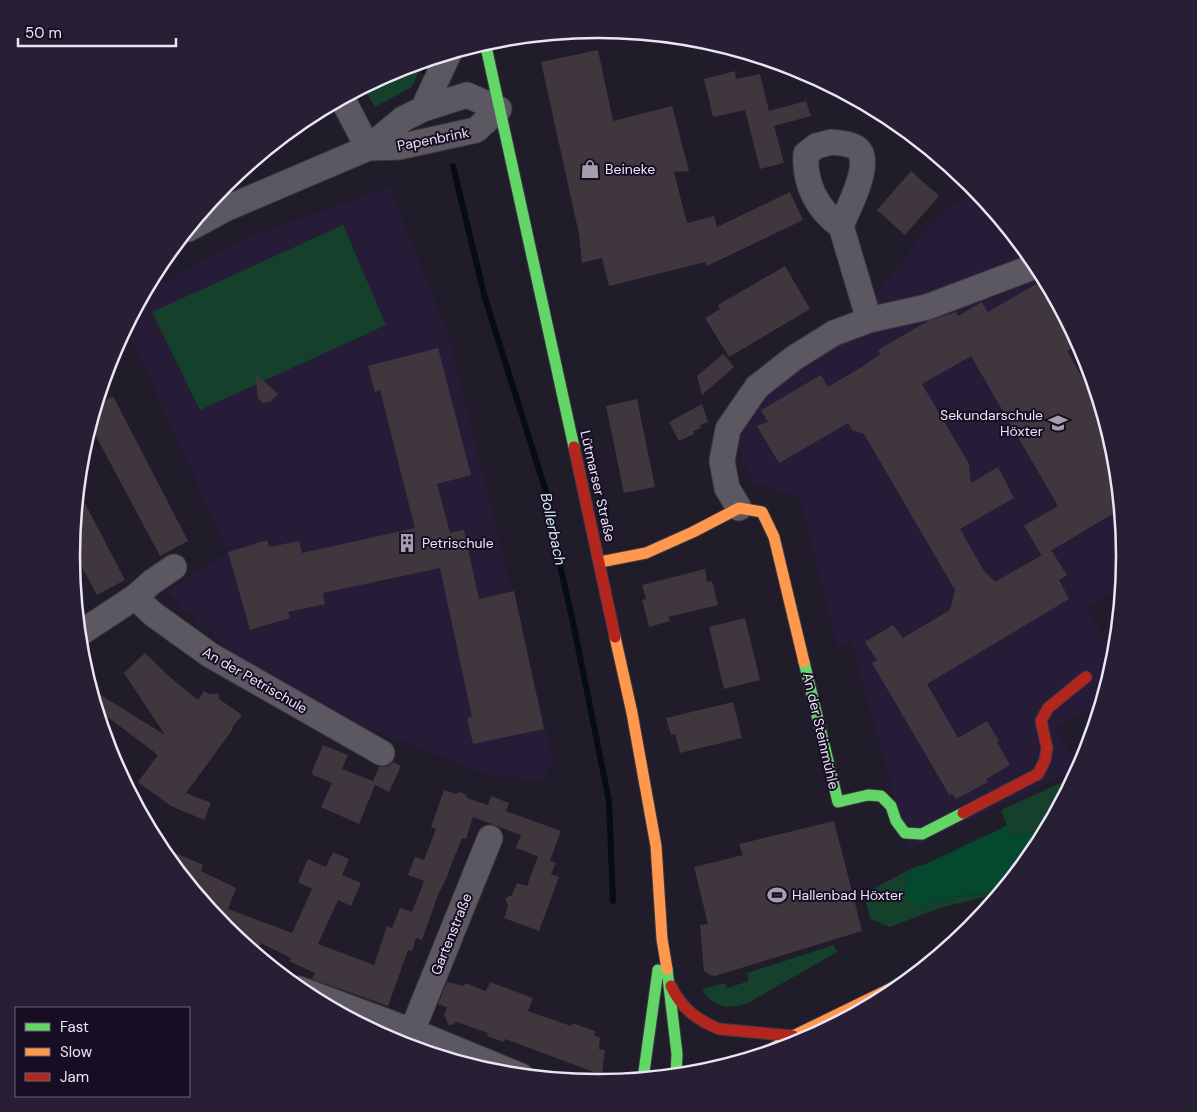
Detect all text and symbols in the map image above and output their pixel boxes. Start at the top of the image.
scale bar [18,15,175,47]
text: 50 m [25,23,62,43]
street label: Papenbrink [396,123,470,155]
shop icon: Beineke [579,158,601,180]
place label: Beineke [605,160,655,178]
place label: Sekundarschule Höxter [940,406,1043,440]
school or university icon: Sekundarschule Höxter [1047,412,1069,434]
street label: Lütmarser Straße [576,429,620,543]
water label: Bollerbach [536,491,571,567]
building icon: Petrischule [396,532,418,554]
place label: Petrischule [422,534,494,552]
street label: An der Petrischule [199,643,311,717]
street label: An der Steinmühle [799,671,843,791]
sports icon: Hallenbad Höxter [766,884,788,906]
place label: Hallenbad Höxter [792,886,903,904]
street label: Gartenstraße [426,890,476,978]
legend [15,1007,190,1097]
text: Fast [60,1017,89,1037]
text: Slow [60,1042,93,1062]
text: Jam [60,1067,89,1087]

